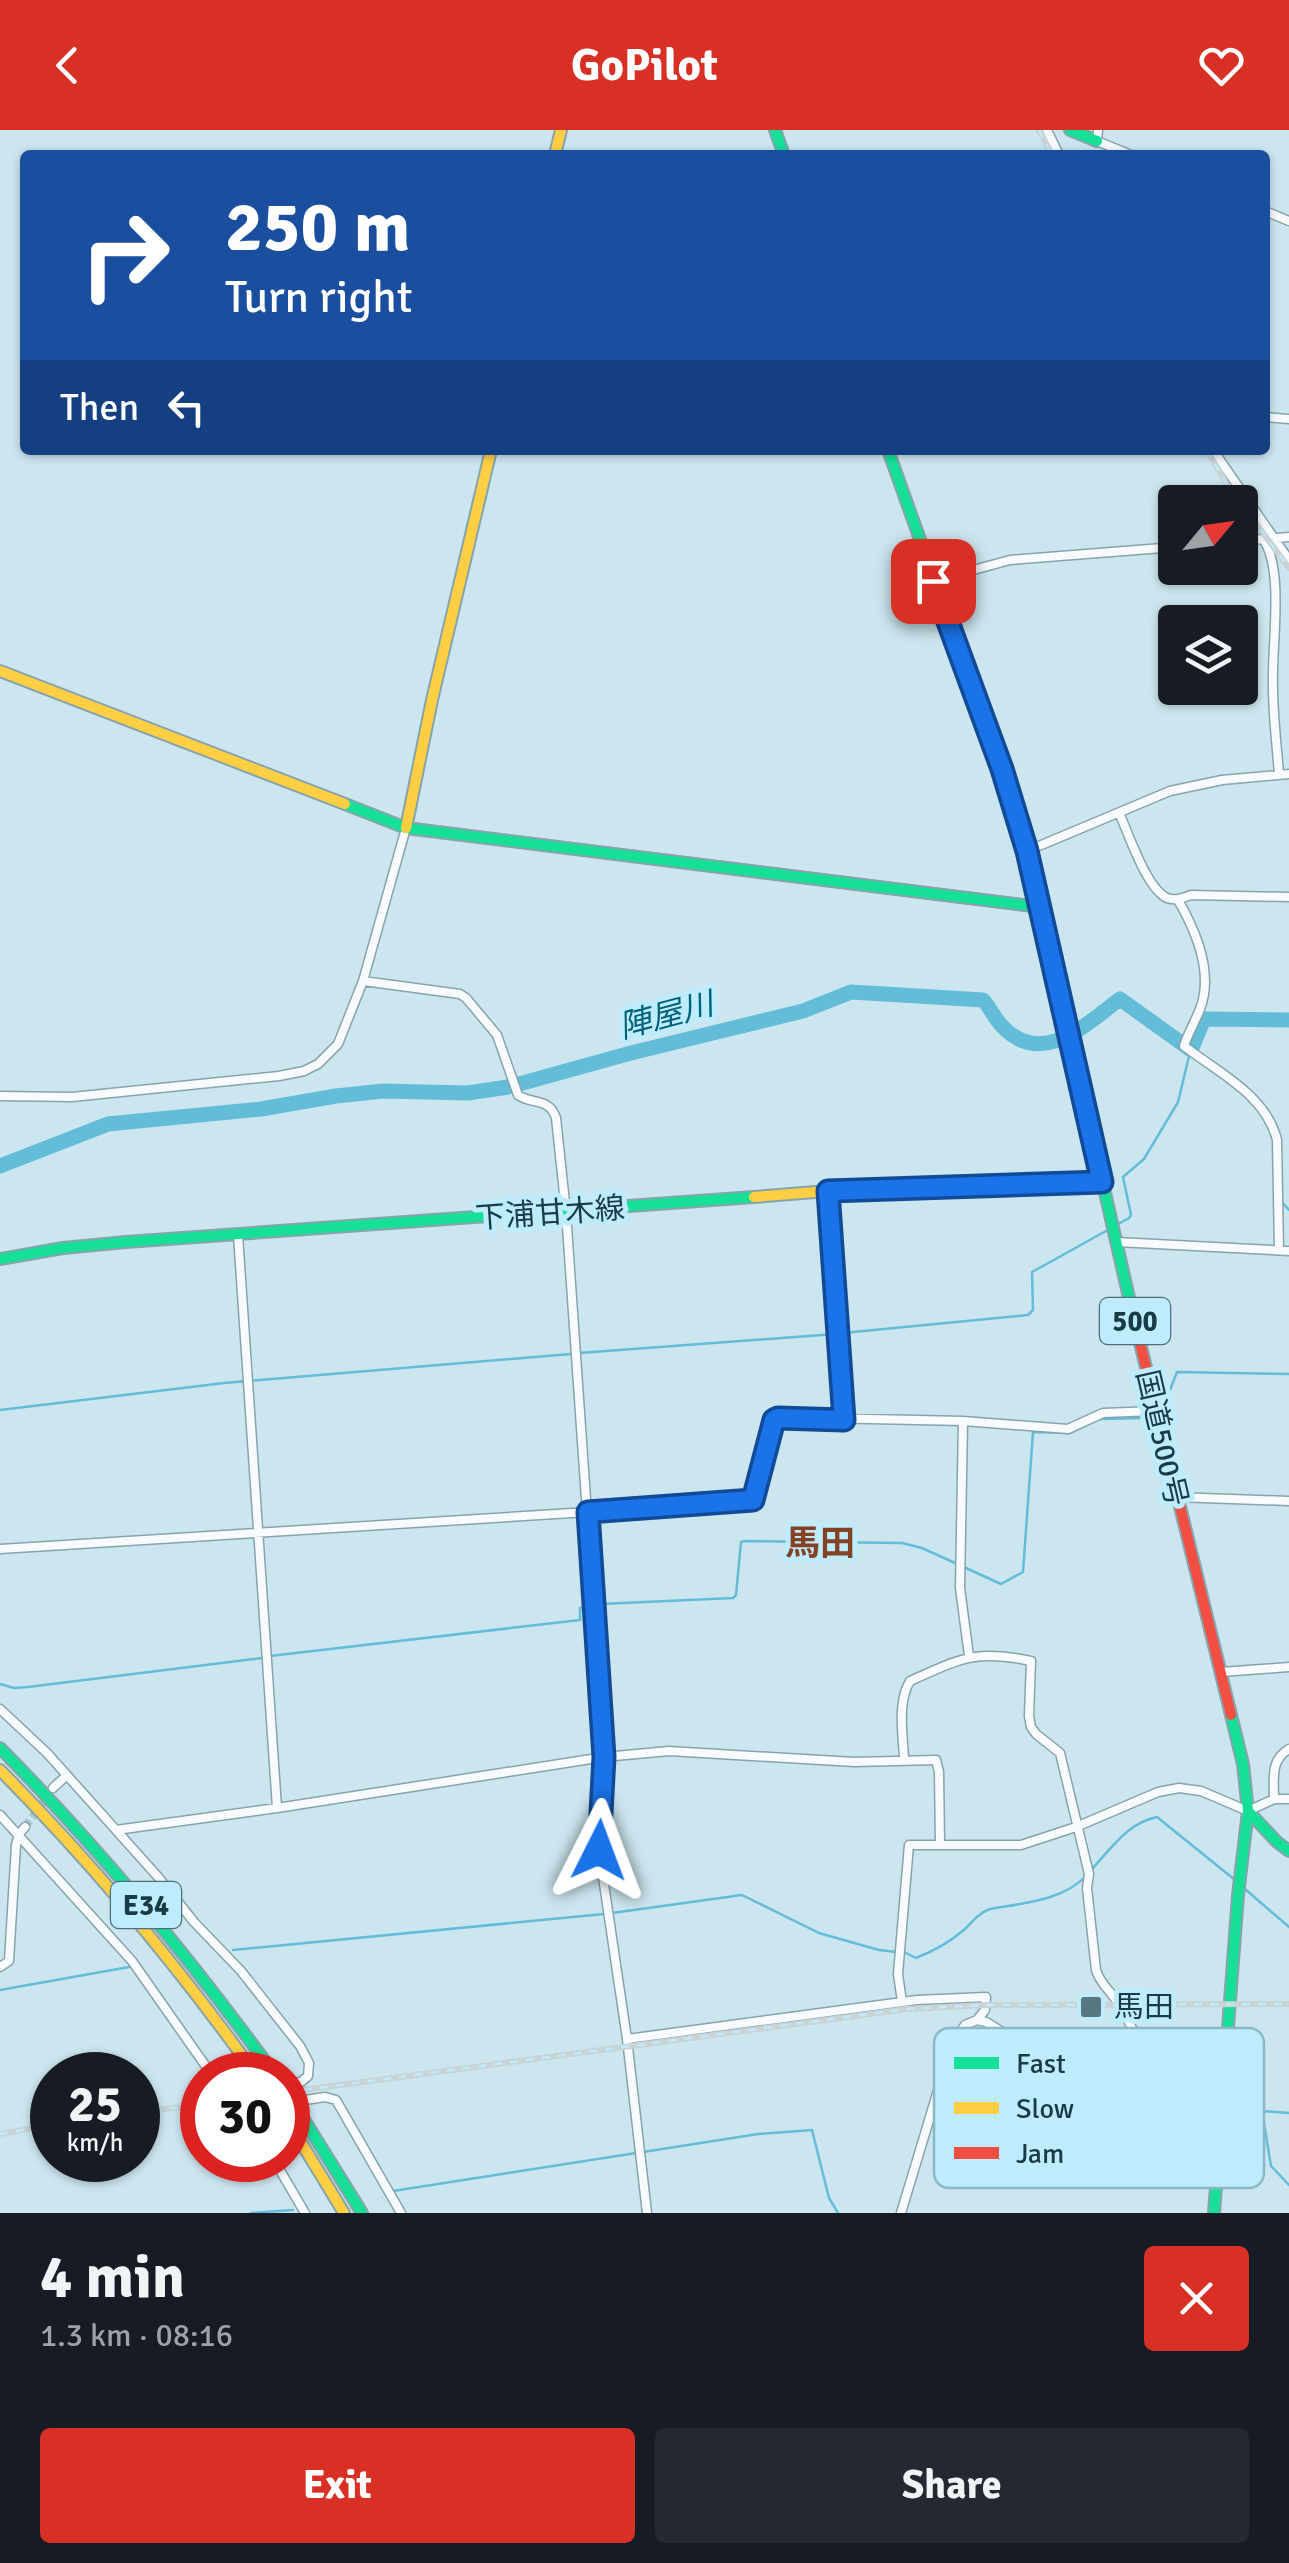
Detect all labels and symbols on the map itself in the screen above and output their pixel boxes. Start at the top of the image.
north arrow [1158,485,1258,585]
pin [891,539,976,624]
water label: 陣屋川 [615,983,720,1047]
street label: 下浦甘木線 [474,1190,626,1237]
road number: 500 [1100,1298,1170,1344]
street label: 国道500号 [1128,1366,1195,1510]
district label: 馬田 [785,1522,855,1565]
position arrow [547,1798,651,1902]
road number: E34 [111,1882,181,1928]
place label: 馬田 [1114,1989,1174,2026]
marker: 馬田 [1078,1994,1104,2020]
legend [934,2028,1264,2188]
text: Fast [1016,2047,1066,2081]
speed limit sign: 30 [180,2052,310,2182]
text: Slow [1016,2092,1074,2126]
text: Jam [1016,2137,1064,2171]

